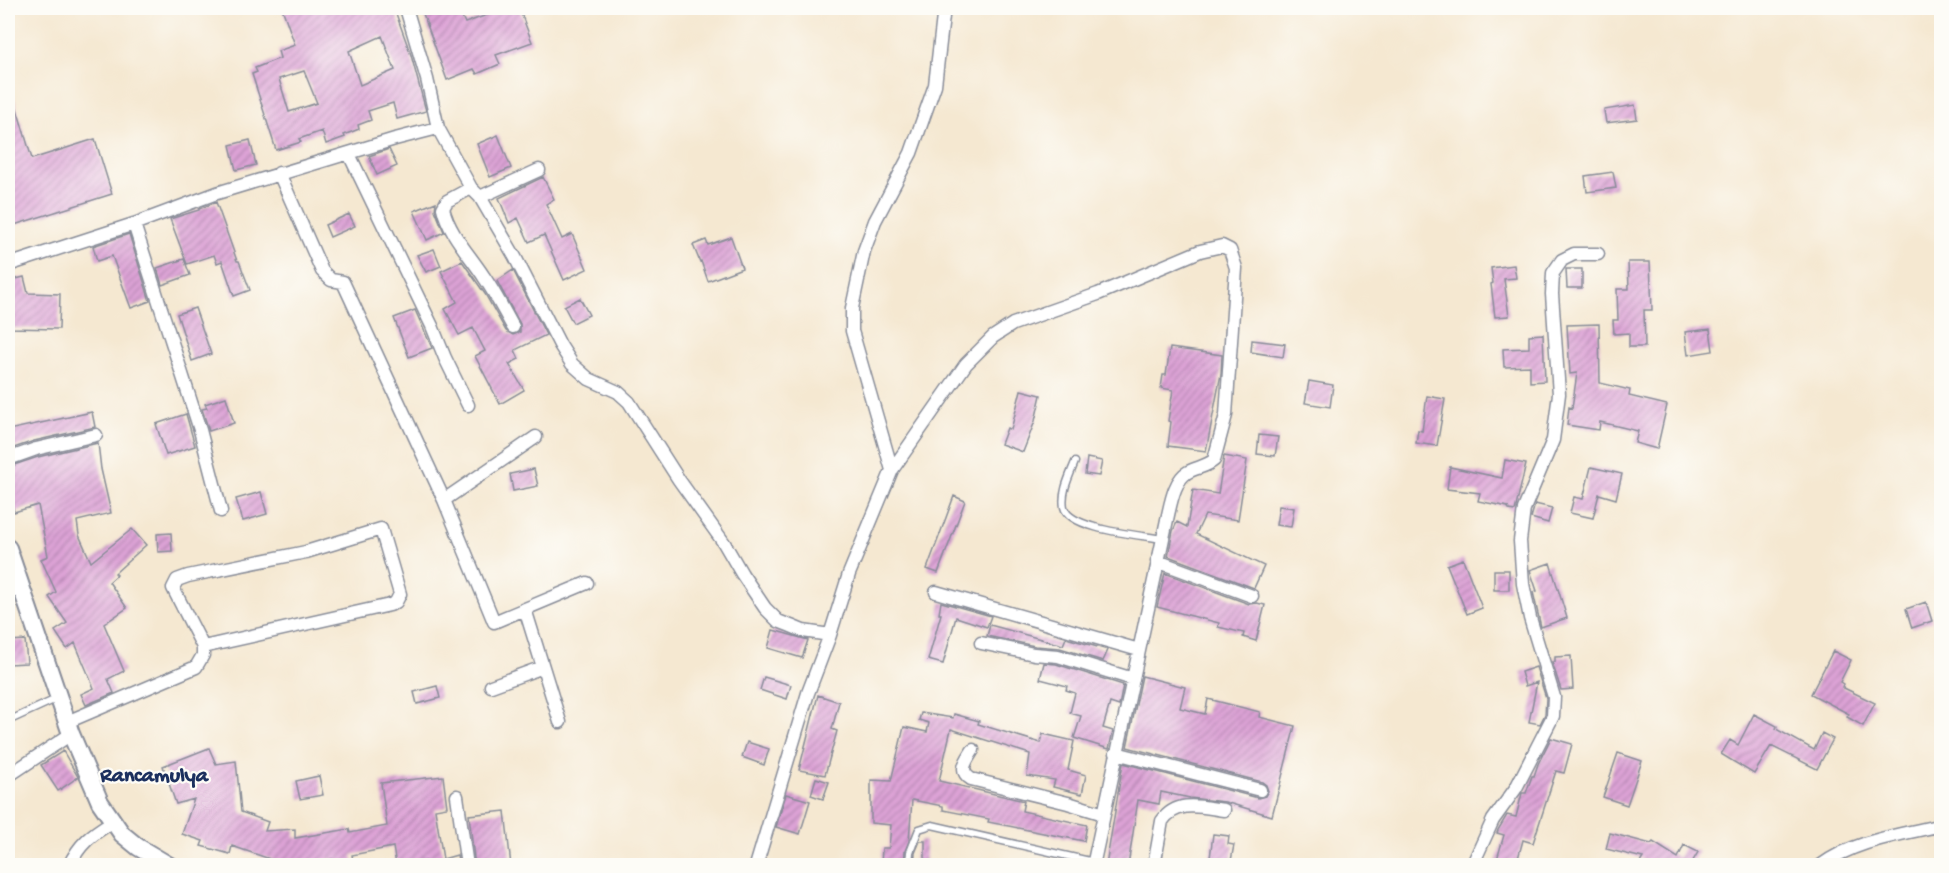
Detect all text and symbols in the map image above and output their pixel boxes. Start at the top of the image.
district label: Rancamulya [99,764,210,790]

